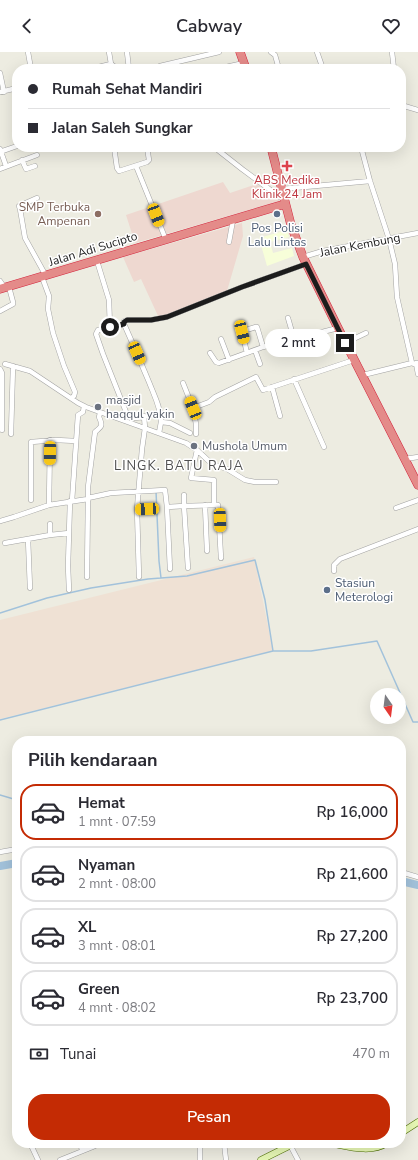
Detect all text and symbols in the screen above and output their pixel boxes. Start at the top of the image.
text: Cabway [176,14,242,38]
icon: back [16,15,38,37]
icon: heart [380,15,402,37]
text: Rumah Sehat Mandiri [52,79,202,99]
text: Jalan Saleh Sungkar [52,118,193,138]
marker: ABS Medika Klinik 24 Jam [281,160,293,172]
place label: ABS Medika Klinik 24 Jam [252,172,322,202]
place label: SMP Terbuka Ampenan [19,199,90,229]
car [146,202,166,228]
marker: SMP Terbuka Ampenan [93,209,103,219]
marker: Pos Polisi Lalu Lintas [272,209,282,219]
place label: Pos Polisi Lalu Lintas [248,220,307,250]
street label: Jalan Adi Sucipto [46,228,140,270]
street label: Jalan Kembung [317,229,402,261]
route start [101,318,119,336]
car [233,319,251,345]
callout: 2 mnt [265,329,331,357]
text: 2 mnt [281,334,315,352]
route end [336,334,354,352]
car [127,340,147,366]
place label: masjid haqqul yakin [106,392,175,422]
car [183,395,203,421]
marker: masjid haqqul yakin [93,402,103,412]
place label: Mushola Umum [202,438,287,454]
car [44,441,56,465]
marker: Mushola Umum [189,441,199,451]
district label: LINGK. BATU RAJA [114,457,244,475]
car [135,502,159,516]
car [214,508,226,532]
place label: Stasiun Meterologi [335,575,393,605]
marker: Stasiun Meterologi [322,585,332,595]
north arrow [370,688,406,724]
map controls [370,688,406,724]
text: Pilih kendaraan [28,748,158,772]
text: Hemat [78,793,125,813]
icon: car [30,794,66,830]
text: Rp 16,000 [316,802,388,822]
text: 1 mnt · 07:59 [78,813,156,831]
text: Nyaman [78,855,135,875]
icon: car [30,856,66,892]
text: Rp 21,600 [316,864,388,884]
text: 2 mnt · 08:00 [78,875,156,893]
text: XL [78,917,97,937]
icon: car [30,918,66,954]
text: Rp 27,200 [316,926,388,946]
text: 3 mnt · 08:01 [78,937,156,955]
text: Green [78,979,120,999]
icon: car [30,980,66,1016]
text: Rp 23,700 [316,988,388,1008]
text: 4 mnt · 08:02 [78,999,156,1017]
icon: cash [28,1043,50,1065]
text: Tunai [60,1044,96,1064]
text: 470 m [352,1045,390,1063]
button: Pesan [28,1094,390,1140]

